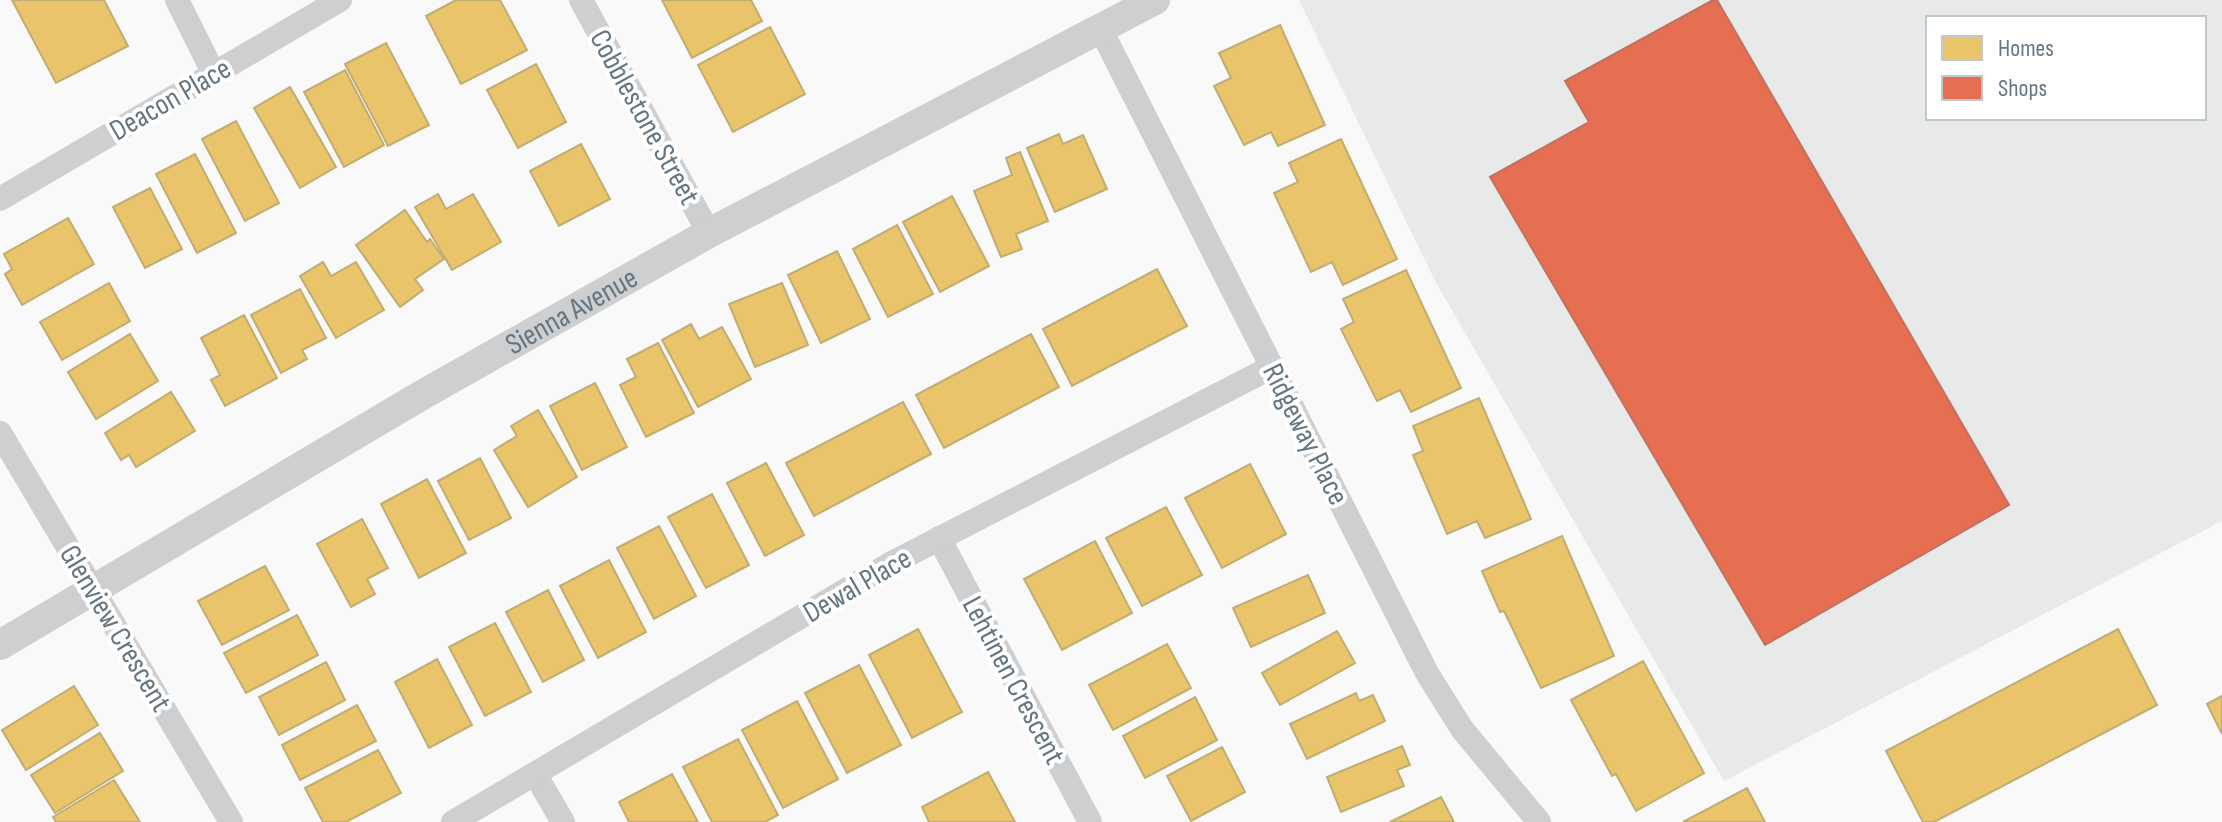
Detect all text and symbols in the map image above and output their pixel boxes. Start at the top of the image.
legend [1926,16,2206,120]
street label: Cobblestone Street [581,24,707,211]
text: Homes [1998,34,2054,63]
street label: Deacon Place [103,51,238,149]
text: Shops [1998,74,2047,103]
street label: Sienna Avenue [499,260,644,363]
street label: Ridgeway Place [1254,358,1356,511]
street label: Glenview Crescent [51,539,179,718]
street label: Dewal Place [797,541,918,631]
street label: Lehtinen Crescent [954,590,1072,770]

